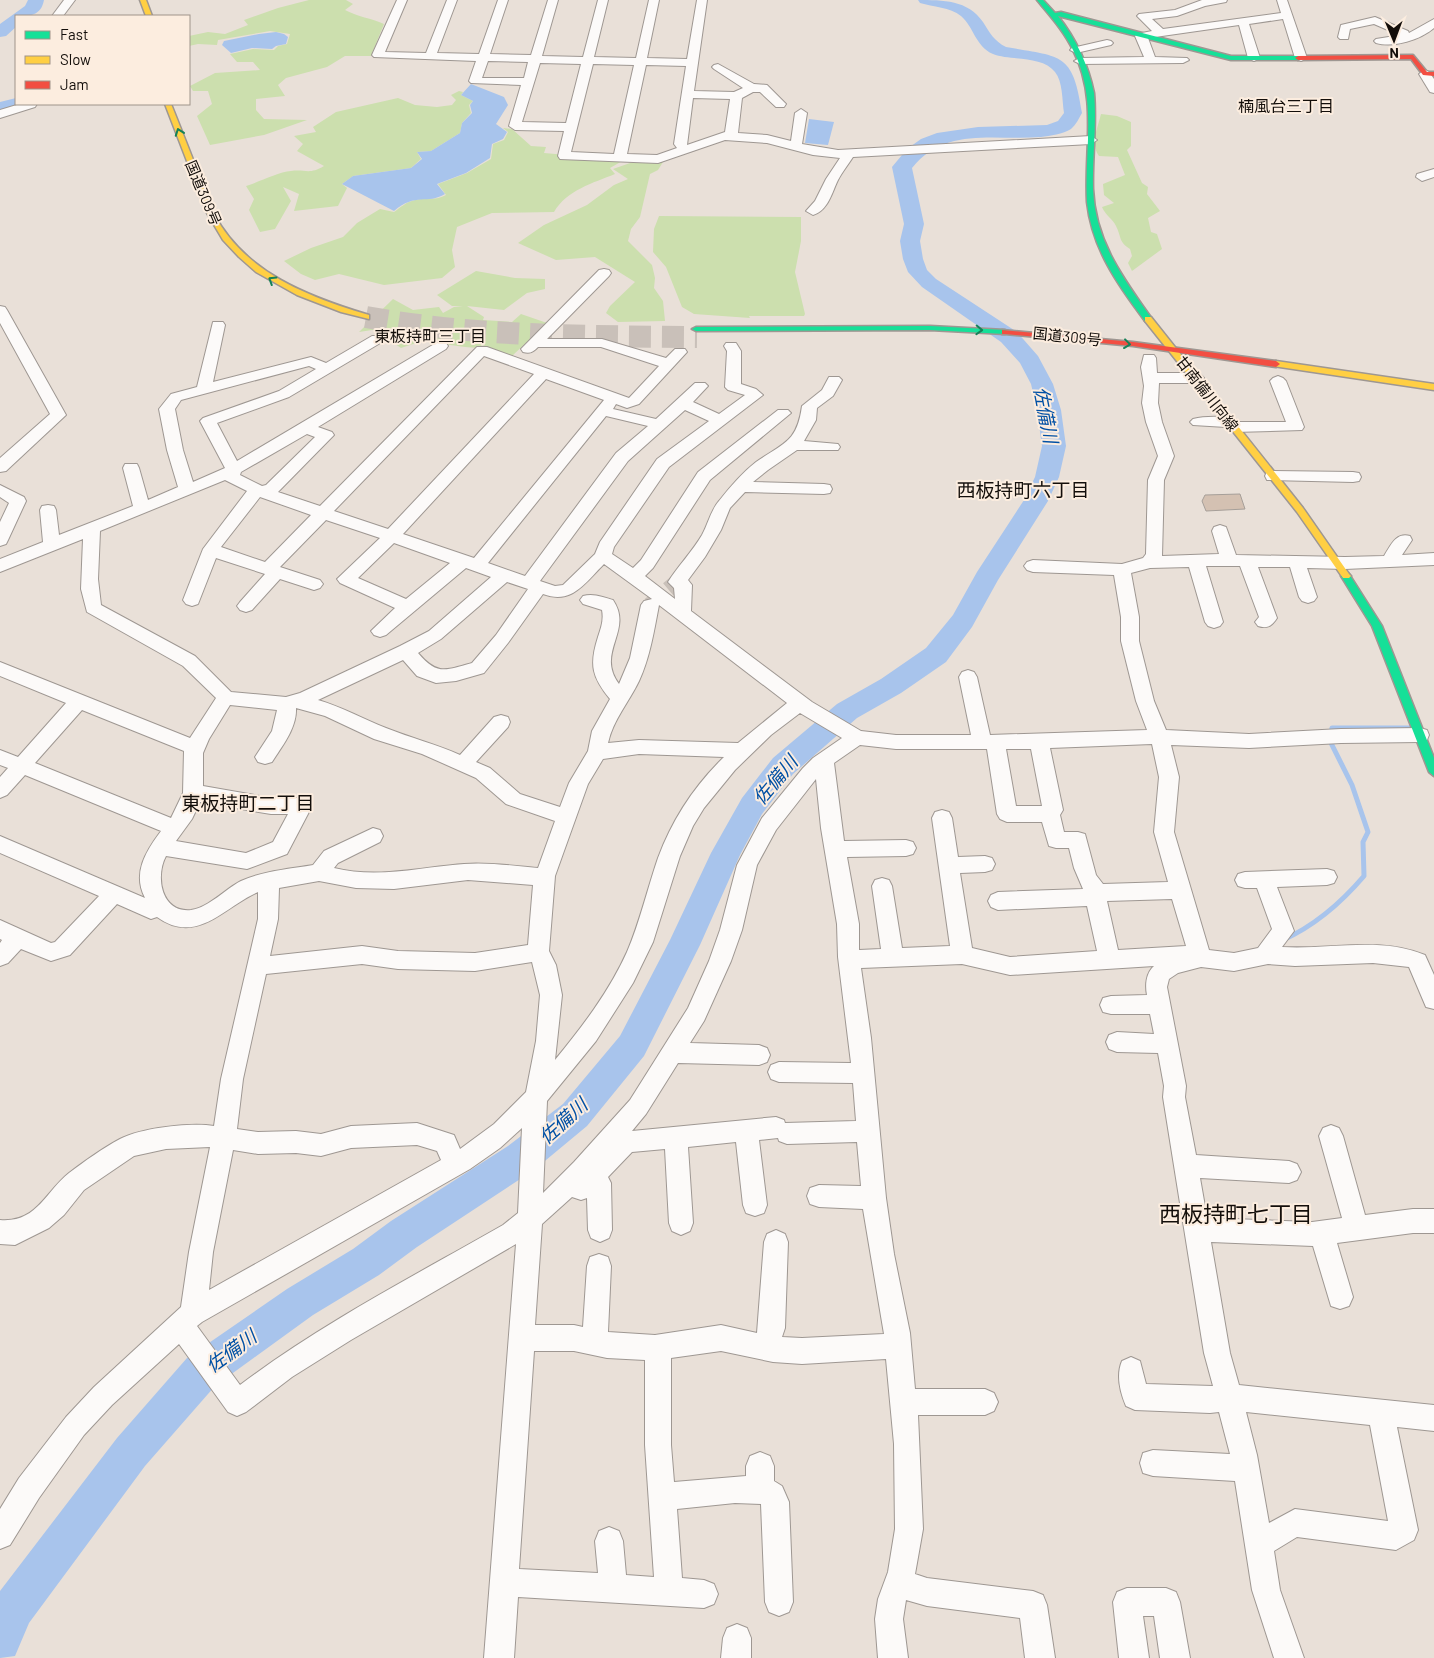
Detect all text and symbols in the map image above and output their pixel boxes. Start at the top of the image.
legend [15,15,190,105]
north arrow [1369,15,1419,65]
text: Fast [60,25,88,43]
text: N [1389,45,1399,62]
text: Slow [60,50,91,68]
text: Jam [60,75,89,93]
district label: 楠風台三丁目 [1238,96,1334,115]
one-way arrow [175,128,185,137]
street label: 国道309号 [182,157,226,228]
one-way arrow [269,276,278,286]
street label: 国道309号 [1032,323,1102,349]
one-way arrow [975,325,983,335]
district label: 東板持町三丁目 [374,326,486,345]
one-way arrow [1124,338,1132,349]
street label: 甘南備川向線 [1173,352,1243,434]
water label: 佐備川 [1030,385,1064,447]
district label: 西板持町六丁目 [956,478,1090,501]
water label: 佐備川 [747,749,803,809]
district label: 東板持町二丁目 [181,791,315,814]
water label: 佐備川 [534,1092,593,1148]
district label: 西板持町七丁目 [1159,1200,1313,1226]
water label: 佐備川 [201,1323,262,1377]

